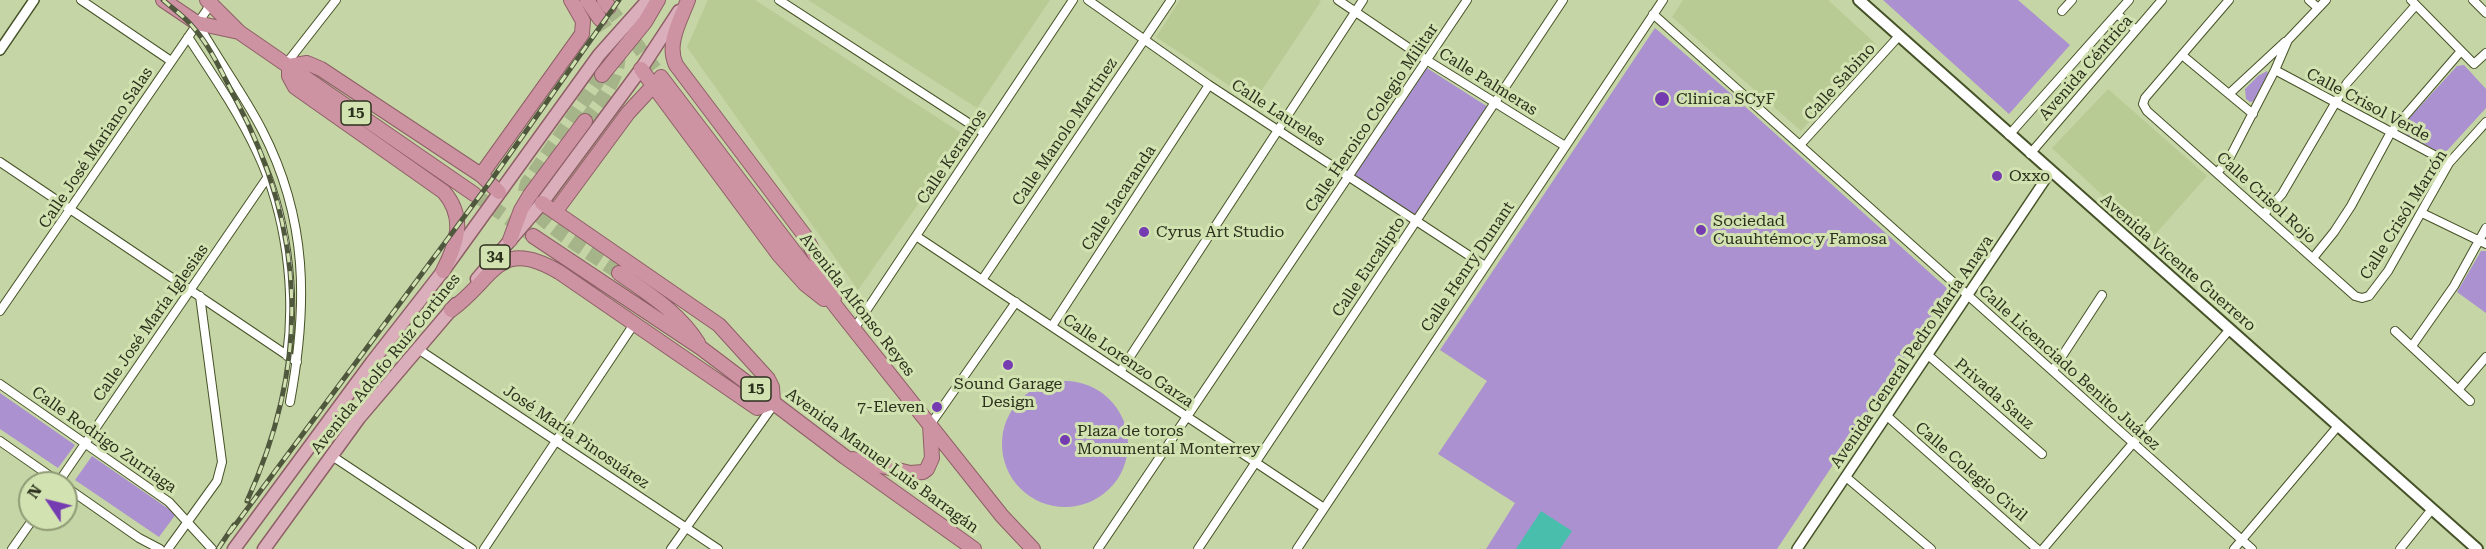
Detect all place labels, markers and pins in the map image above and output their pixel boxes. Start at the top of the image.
place label: Clinica SCyF [1676,89,1775,109]
marker: Clinica SCyF [1653,90,1671,108]
place label: Oxxo [2009,166,2050,186]
marker: Oxxo [1990,169,2004,183]
place label: Sociedad Cuauhtémoc y Famosa [1713,211,1887,249]
place label: Cyrus Art Studio [1156,222,1284,242]
marker: Sociedad Cuauhtémoc y Famosa [1694,223,1708,237]
marker: Cyrus Art Studio [1137,225,1151,239]
marker: Sound Garage Design [1001,358,1015,372]
place label: Sound Garage Design [954,374,1062,412]
place label: 7-Eleven [857,397,925,417]
marker: 7-Eleven [930,400,944,414]
place label: Plaza de toros Monumental Monterrey [1077,421,1260,459]
marker: Plaza de toros Monumental Monterrey [1058,433,1072,447]

